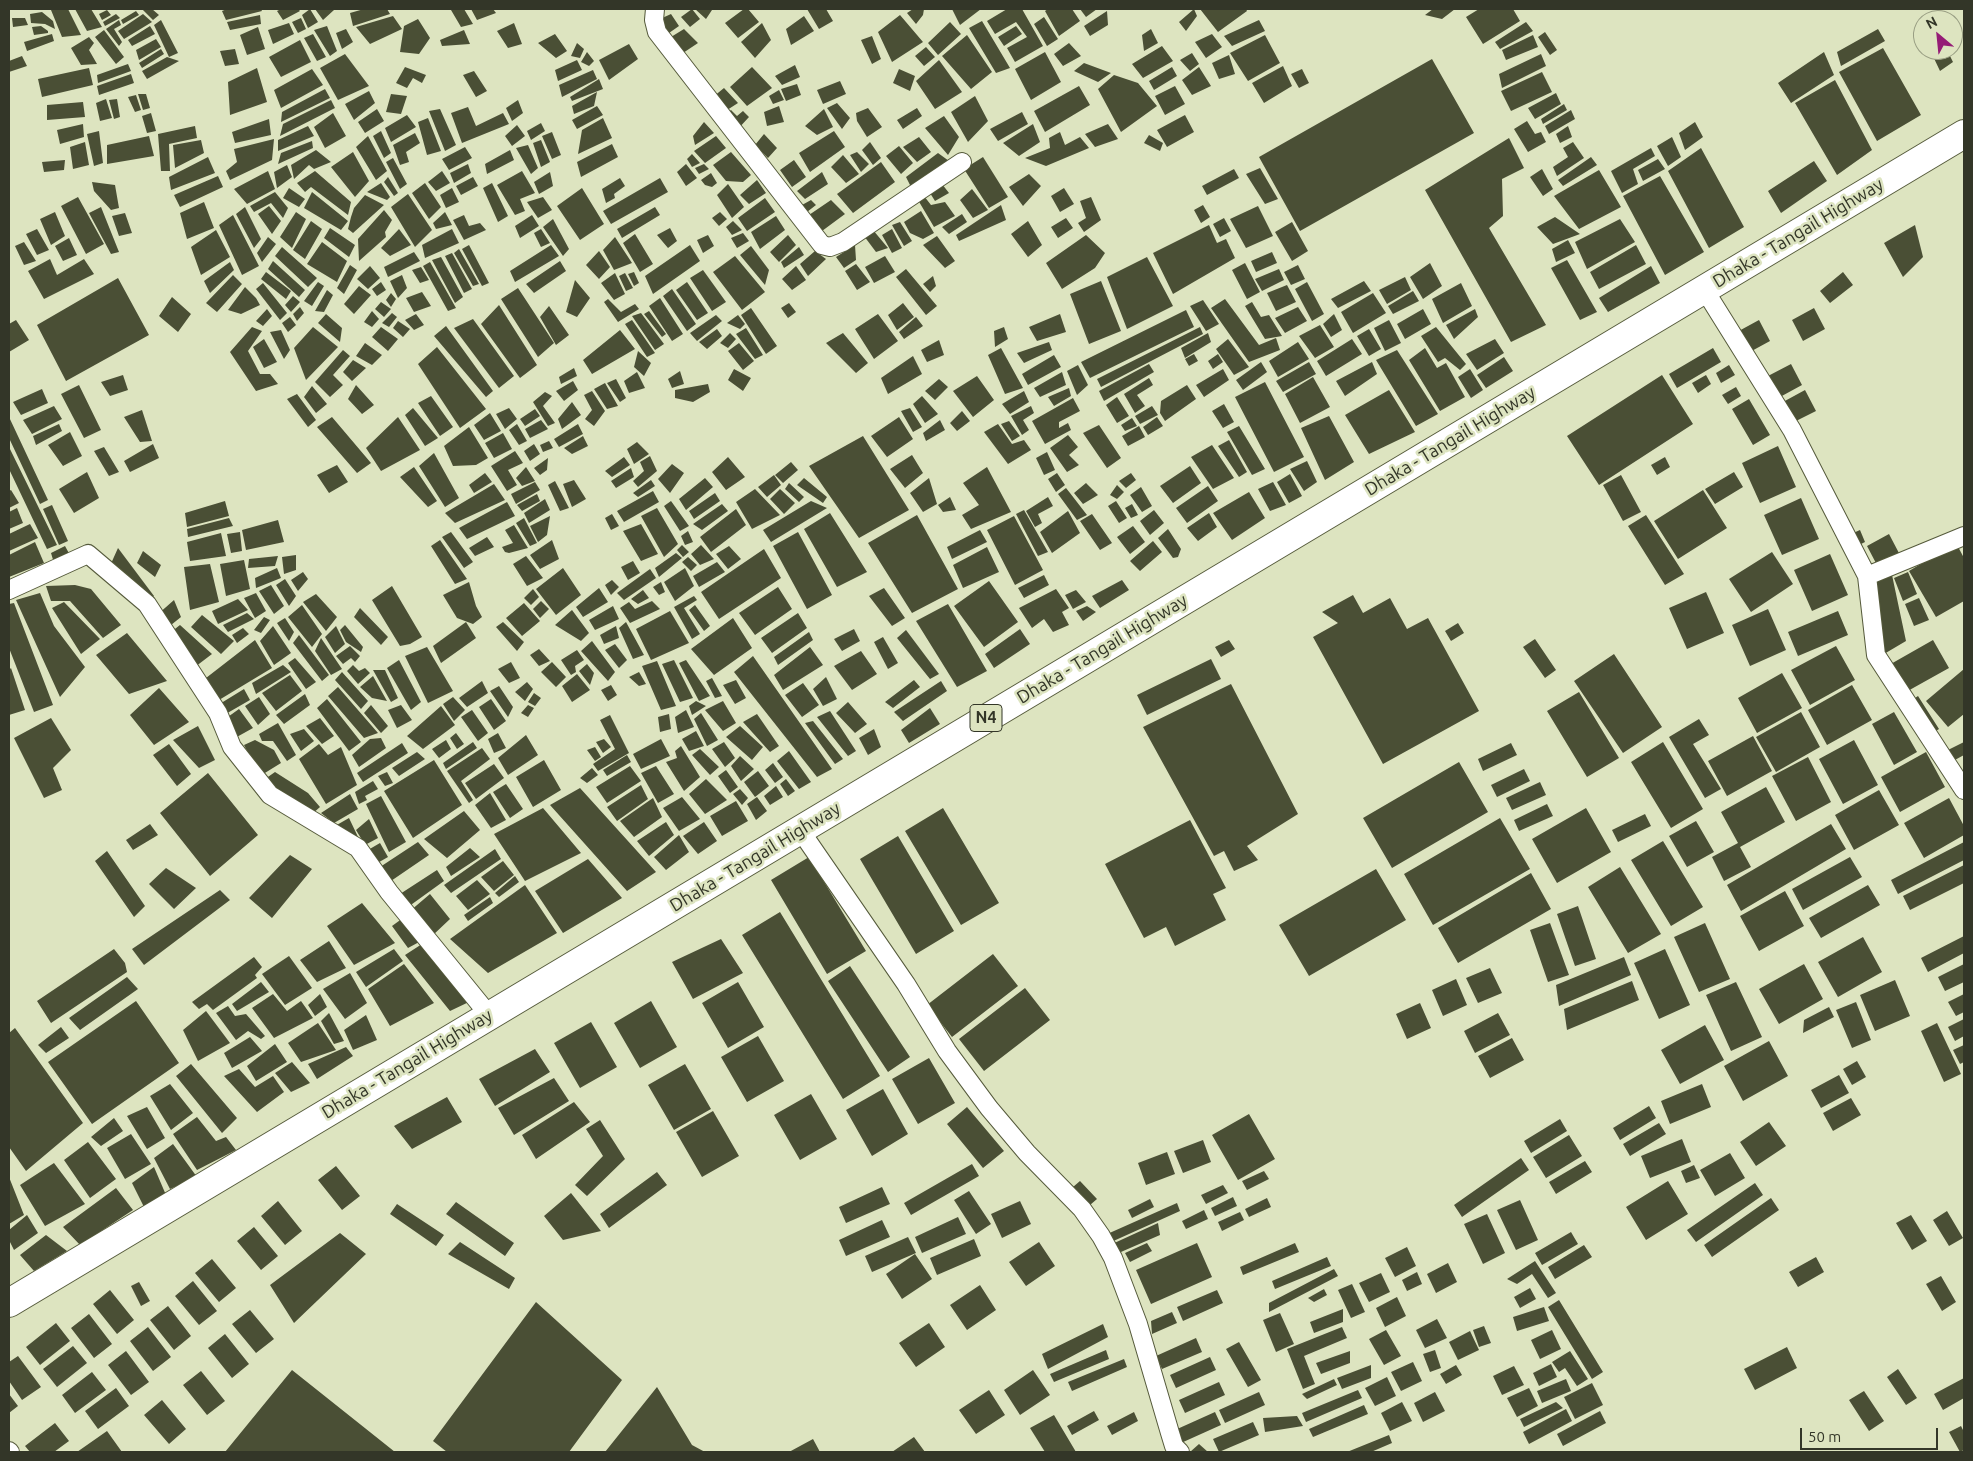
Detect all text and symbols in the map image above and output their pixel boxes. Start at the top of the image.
north arrow [1913,10,1963,60]
text: N [1923,13,1940,32]
street label: Dhaka - Tangail Highway [1709,174,1887,292]
street label: Dhaka - Tangail Highway [1361,382,1539,500]
street label: Dhaka - Tangail Highway [1013,590,1191,708]
road number: N4 [970,704,1002,731]
street label: Dhaka - Tangail Highway [666,798,844,916]
street label: Dhaka - Tangail Highway [318,1005,496,1123]
scale bar [1803,1418,1940,1450]
text: 50 m [1808,1428,1841,1445]

